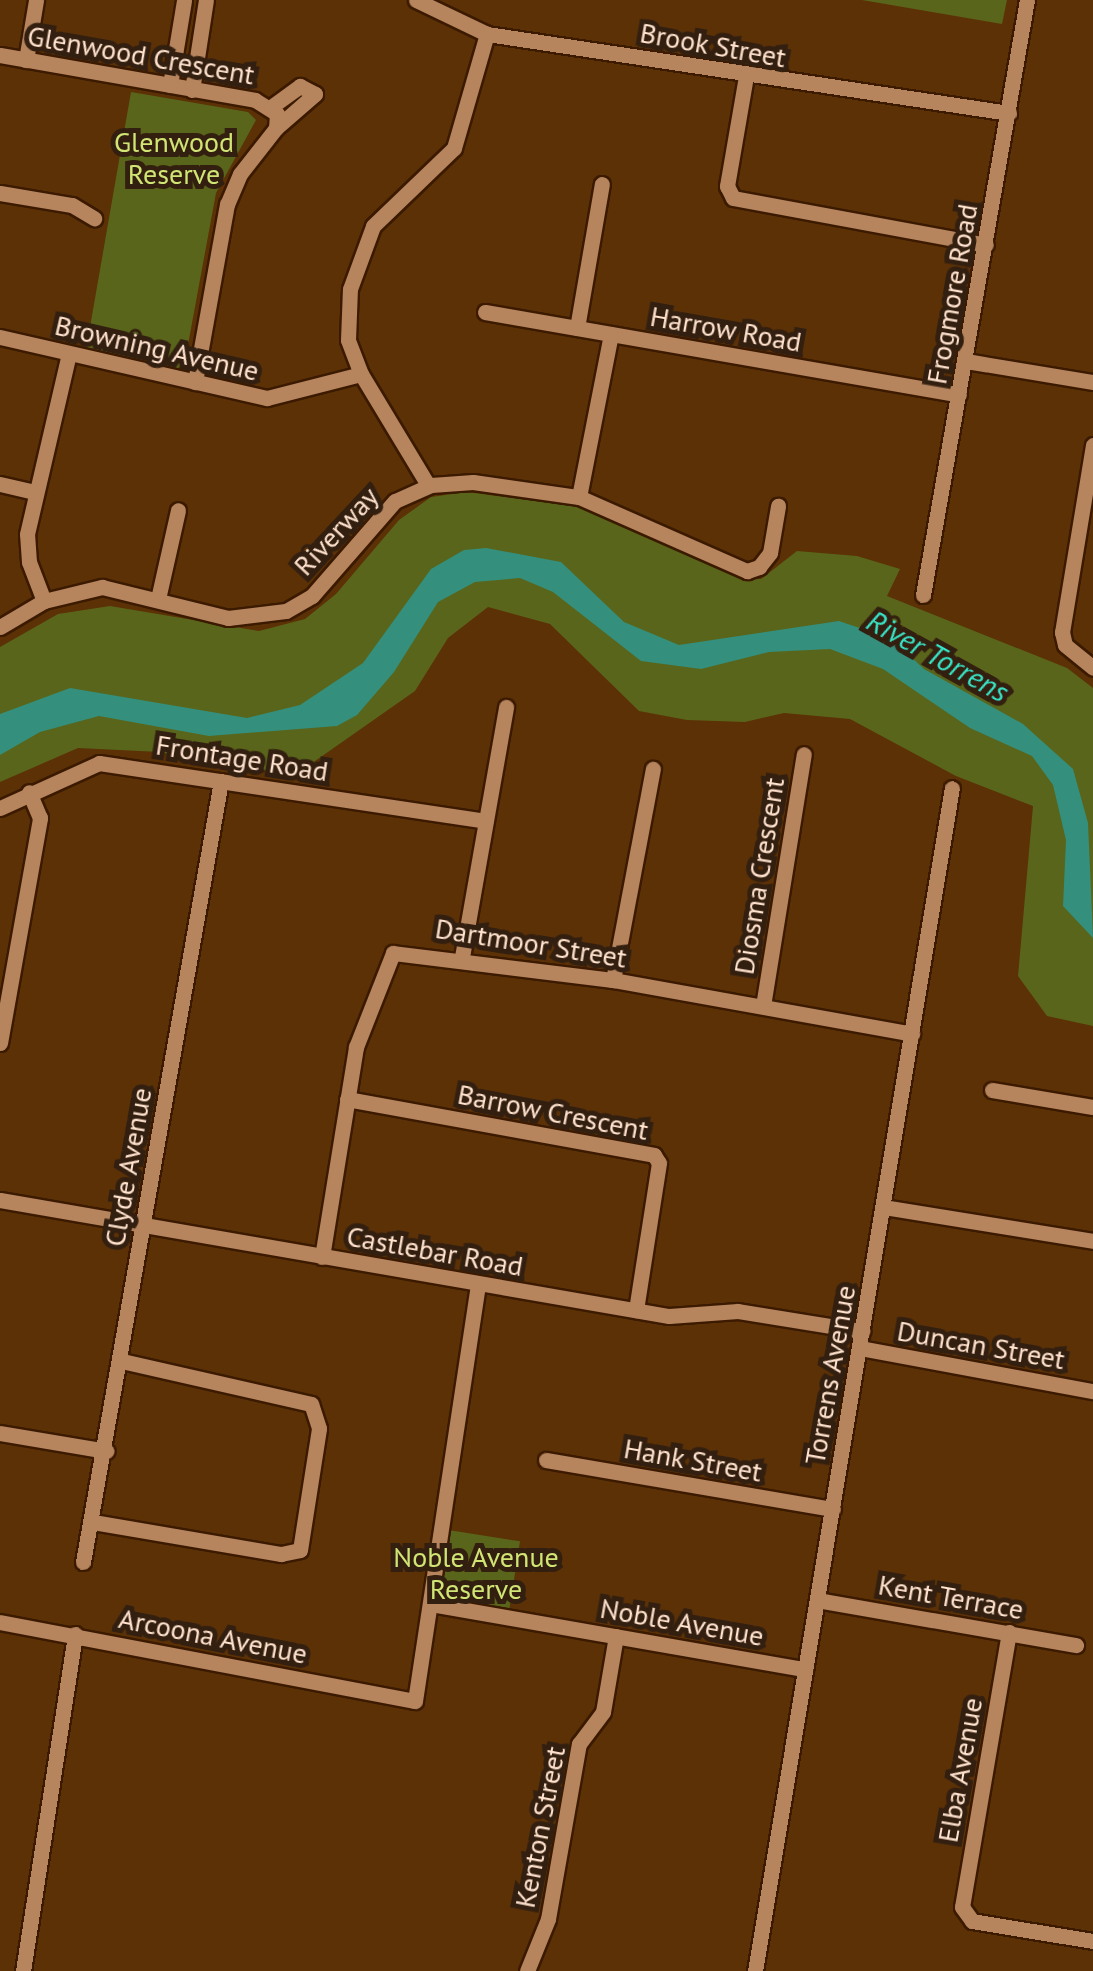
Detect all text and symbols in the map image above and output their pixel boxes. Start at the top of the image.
street label: Brook Street [637,16,789,74]
street label: Glenwood Crescent [25,19,257,91]
park label: Glenwood Reserve [114,125,234,191]
street label: Frogmore Road [920,201,984,387]
street label: Harrow Road [647,299,805,359]
street label: Browning Avenue [51,308,263,388]
street label: Riverway [287,480,385,582]
water label: River Torrens [860,602,1016,710]
street label: Frontage Road [154,728,330,788]
street label: Diosma Crescent [727,775,791,977]
street label: Dartmoor Street [433,911,629,975]
street label: Barrow Crescent [455,1077,651,1147]
street label: Clyde Avenue [97,1085,159,1249]
street label: Castlebar Road [344,1219,526,1283]
street label: Torrens Avenue [798,1282,862,1468]
street label: Duncan Street [895,1314,1067,1376]
street label: Hank Street [621,1431,765,1489]
park label: Noble Avenue Reserve [393,1540,559,1606]
street label: Kent Terrace [875,1568,1027,1626]
street label: Noble Avenue [597,1591,767,1653]
street label: Arcoona Avenue [116,1601,310,1671]
street label: Elba Avenue [931,1695,989,1845]
street label: Kenton Street [508,1743,572,1911]

